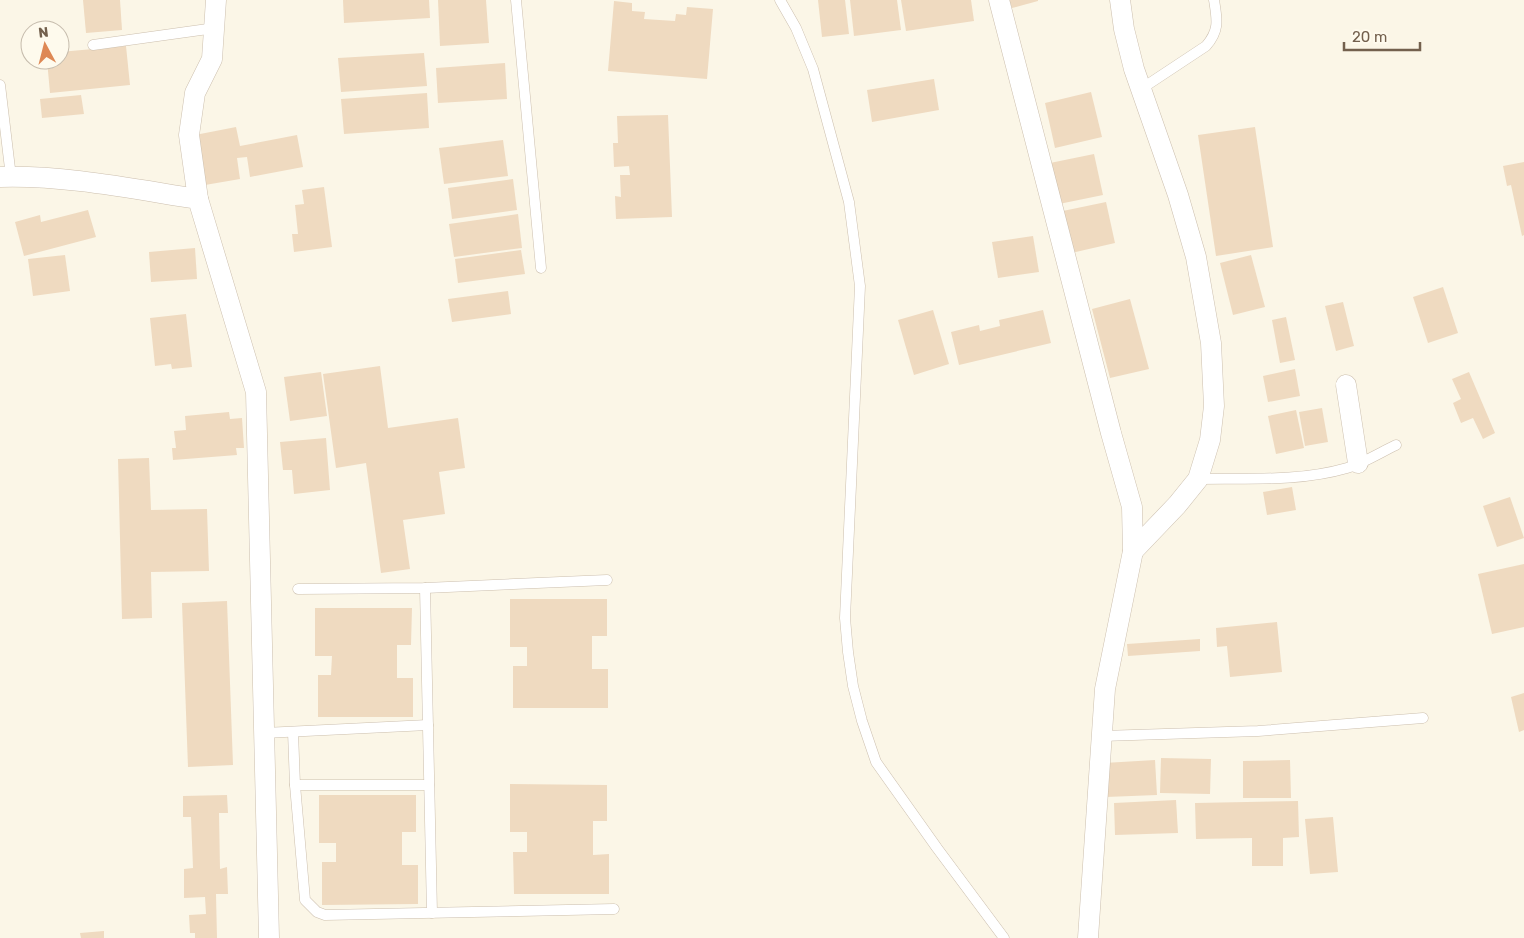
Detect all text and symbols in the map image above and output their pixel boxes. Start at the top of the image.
north arrow [20,20,70,70]
scale bar [1344,20,1420,52]
text: N [37,24,50,42]
text: 20 m [1352,28,1387,46]

